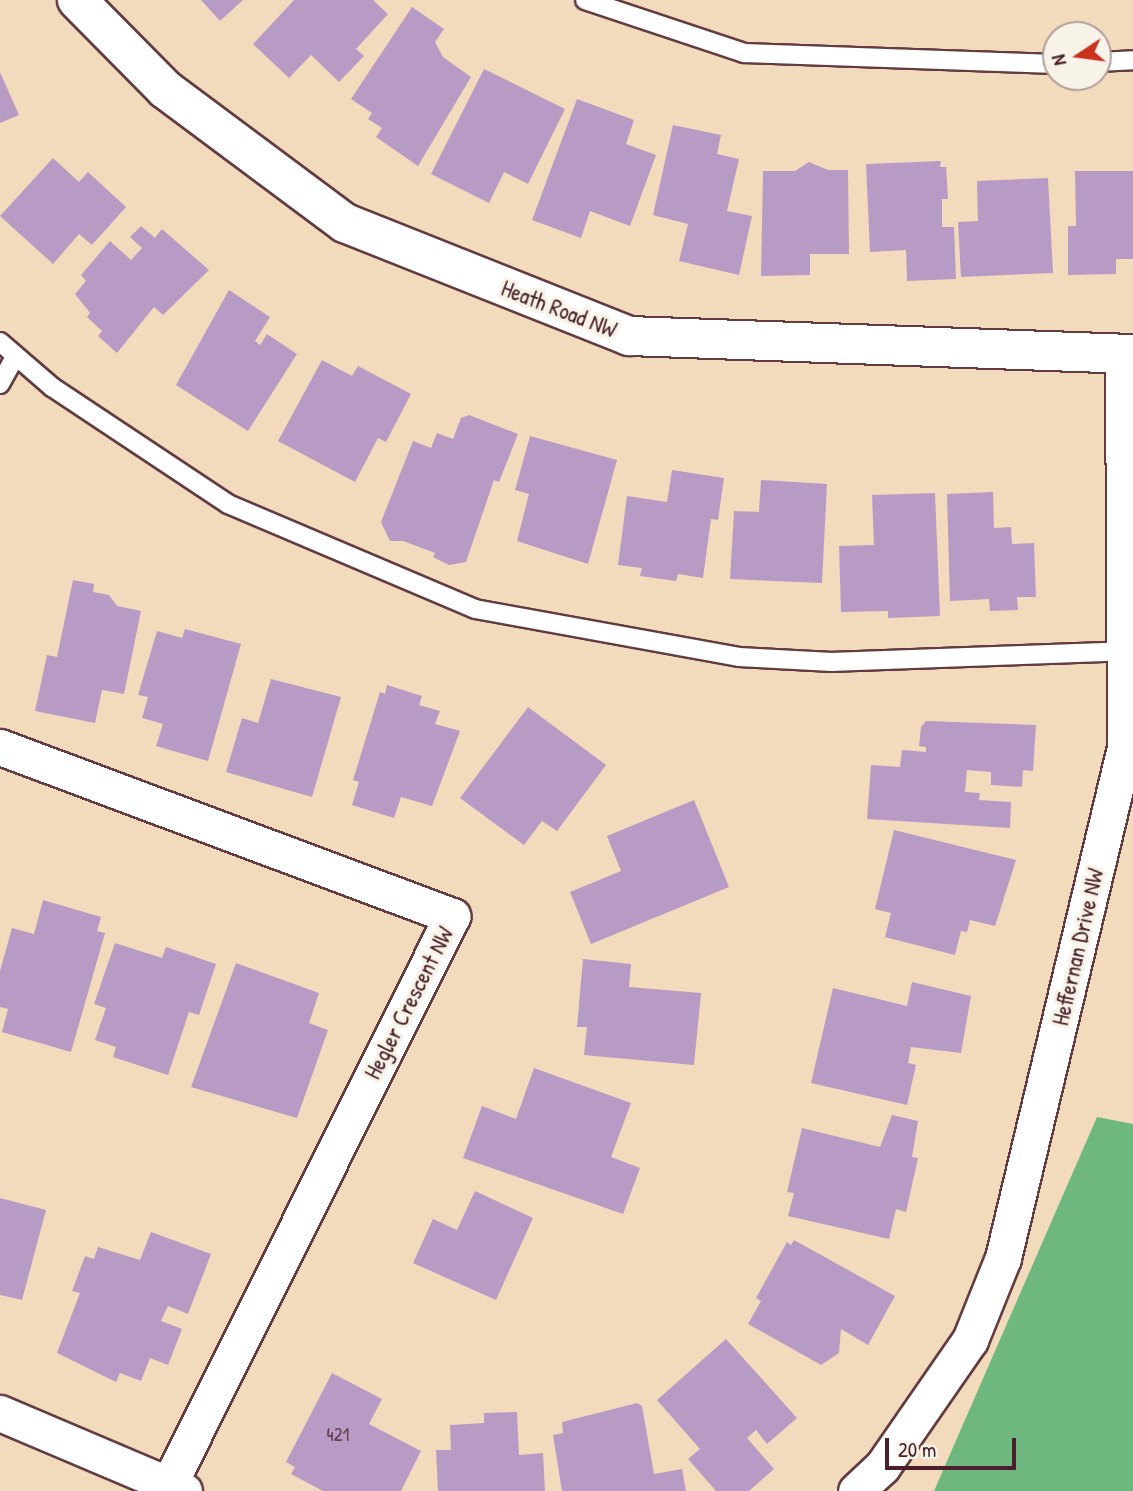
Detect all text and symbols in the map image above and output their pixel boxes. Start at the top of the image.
north arrow [1042,21,1112,91]
text: N [1045,52,1072,68]
street label: Heath Road NW [497,274,621,344]
street label: Heffernan Drive NW [1047,866,1109,1028]
street label: Hegler Crescent NW [359,922,459,1084]
house number: 421 [327,1424,349,1446]
scale bar [888,1424,1019,1468]
text: 20 m [898,1435,936,1464]

